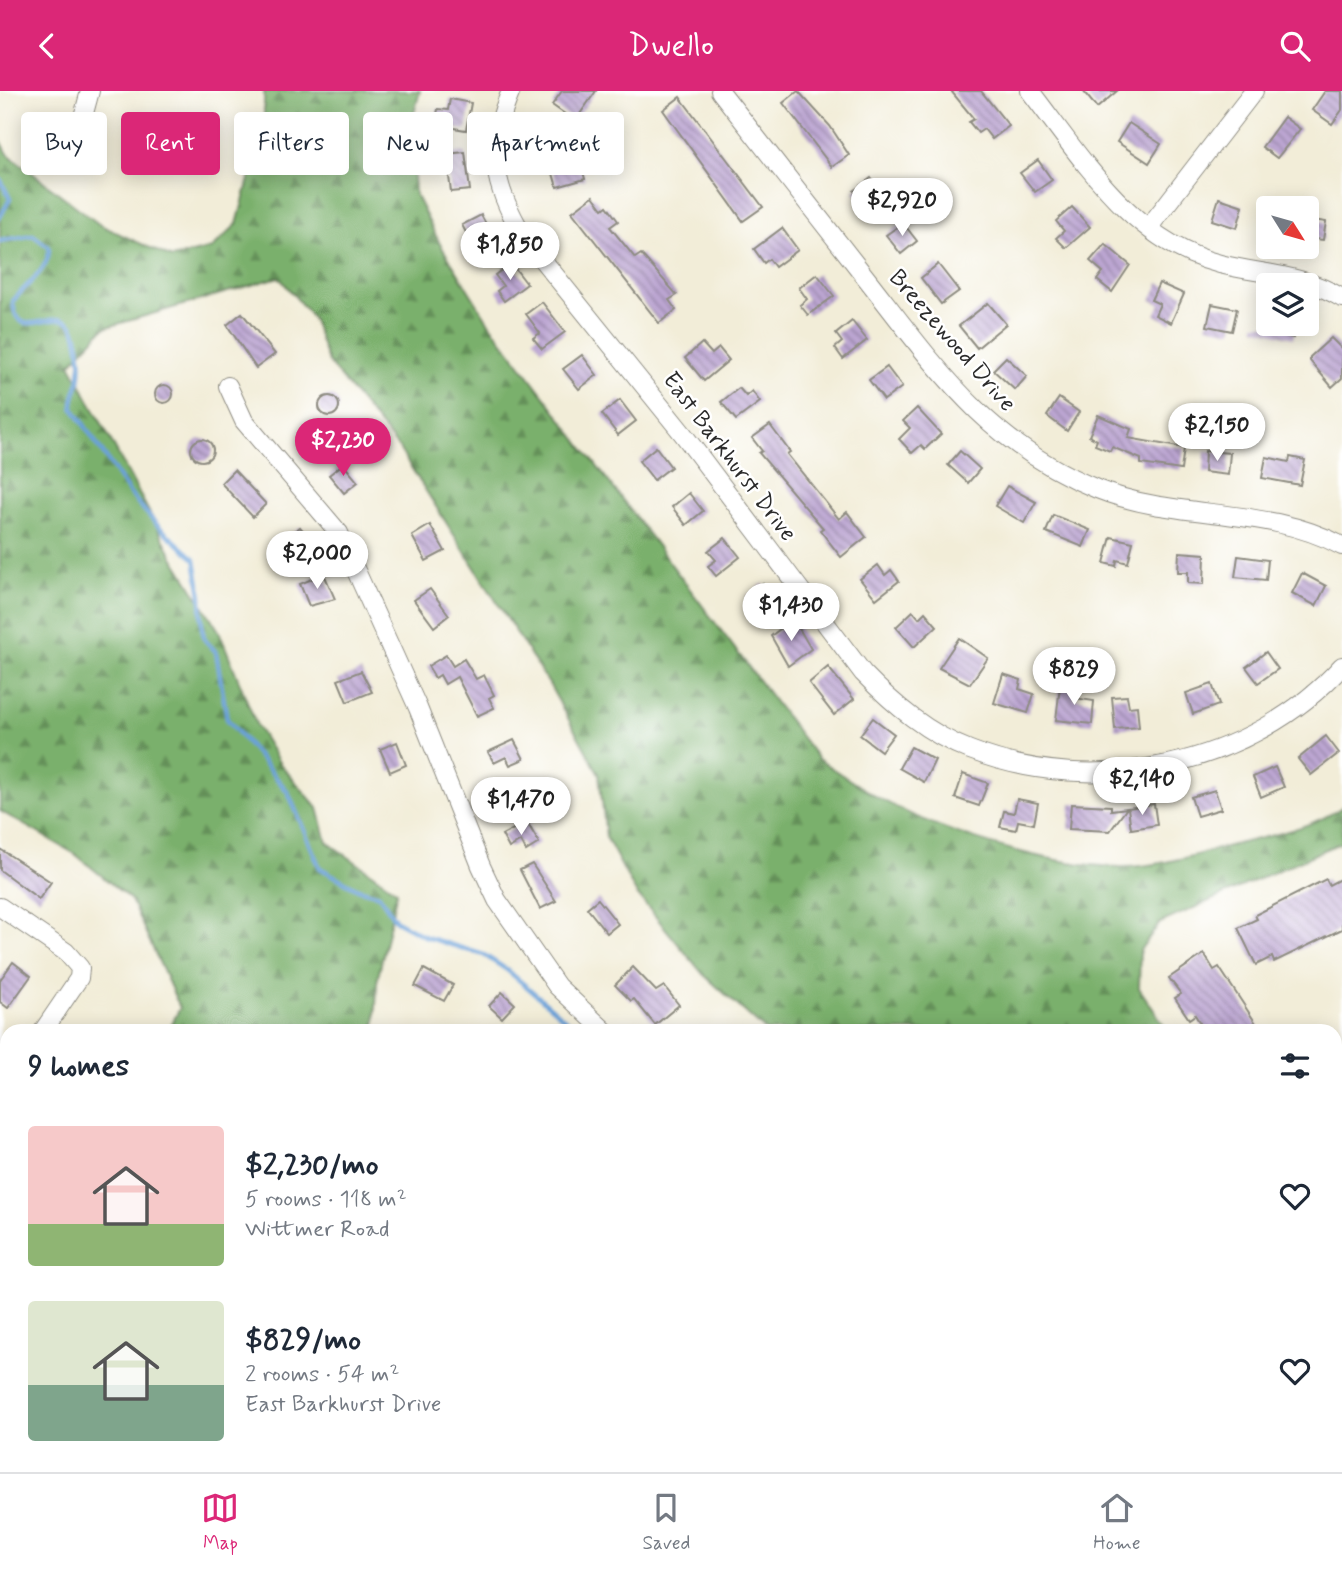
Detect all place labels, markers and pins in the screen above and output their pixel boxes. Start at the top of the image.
pin: $2,920 [845,179,959,238]
pin: $1,850 [453,223,567,282]
pin: $2,150 [1160,403,1274,463]
pin: $2,230 [286,419,400,478]
pin: $2,000 [260,531,374,591]
pin: $1,430 [734,583,848,643]
pin: $829 [1033,647,1115,707]
pin: $2,140 [1085,757,1199,817]
pin: $1,470 [464,777,578,837]

